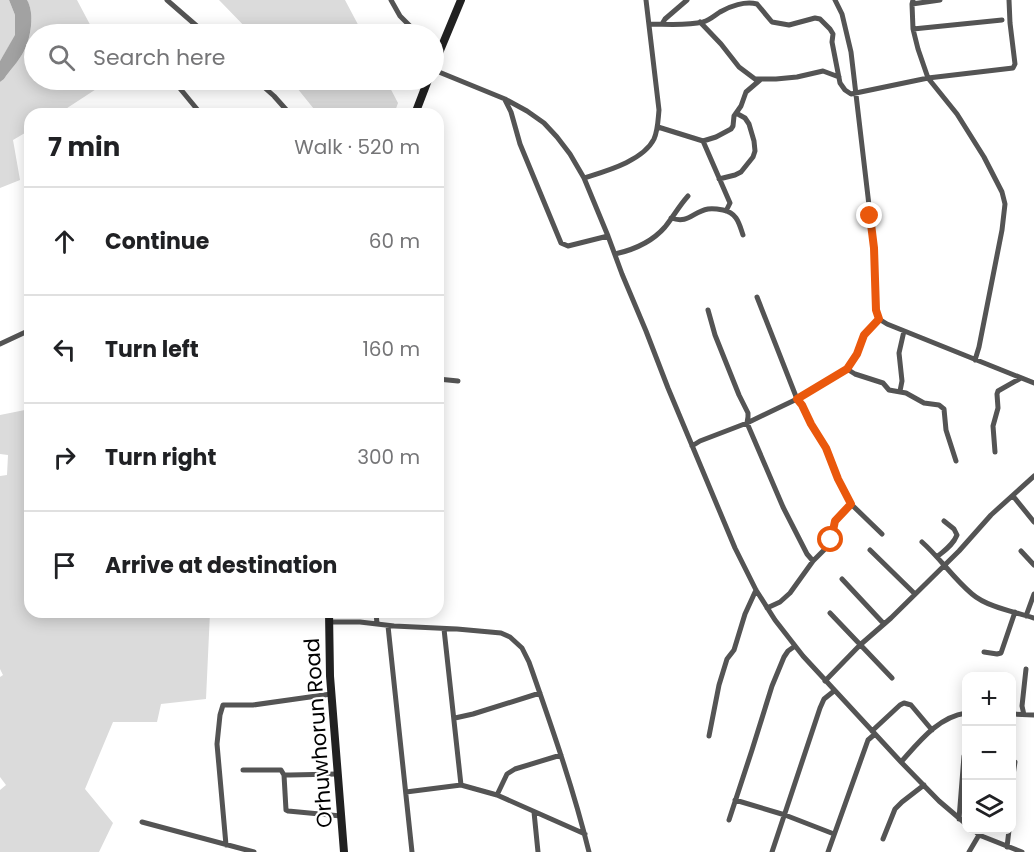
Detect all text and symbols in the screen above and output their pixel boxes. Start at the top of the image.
search box [24,24,444,90]
icon: search [45,41,78,74]
text: Search here [93,42,226,73]
text: 7 min [48,129,120,165]
text: Walk · 520 m [294,133,420,161]
route end [856,202,882,228]
icon: ahead [48,225,81,258]
text: Continue [105,226,209,257]
text: 60 m [369,227,420,255]
icon: left [48,333,81,366]
text: Turn left [105,334,199,365]
text: 160 m [362,335,420,363]
icon: right [48,441,81,474]
text: Turn right [105,442,216,473]
text: 300 m [357,443,420,471]
route start [817,526,843,552]
icon: arrive [48,549,81,582]
text: Arrive at destination [105,550,337,581]
street label: Orhuwhorun Road [297,637,339,829]
map controls [962,672,1016,834]
button: + [962,672,1016,726]
button: − [962,726,1016,780]
button: layers [962,780,1016,834]

